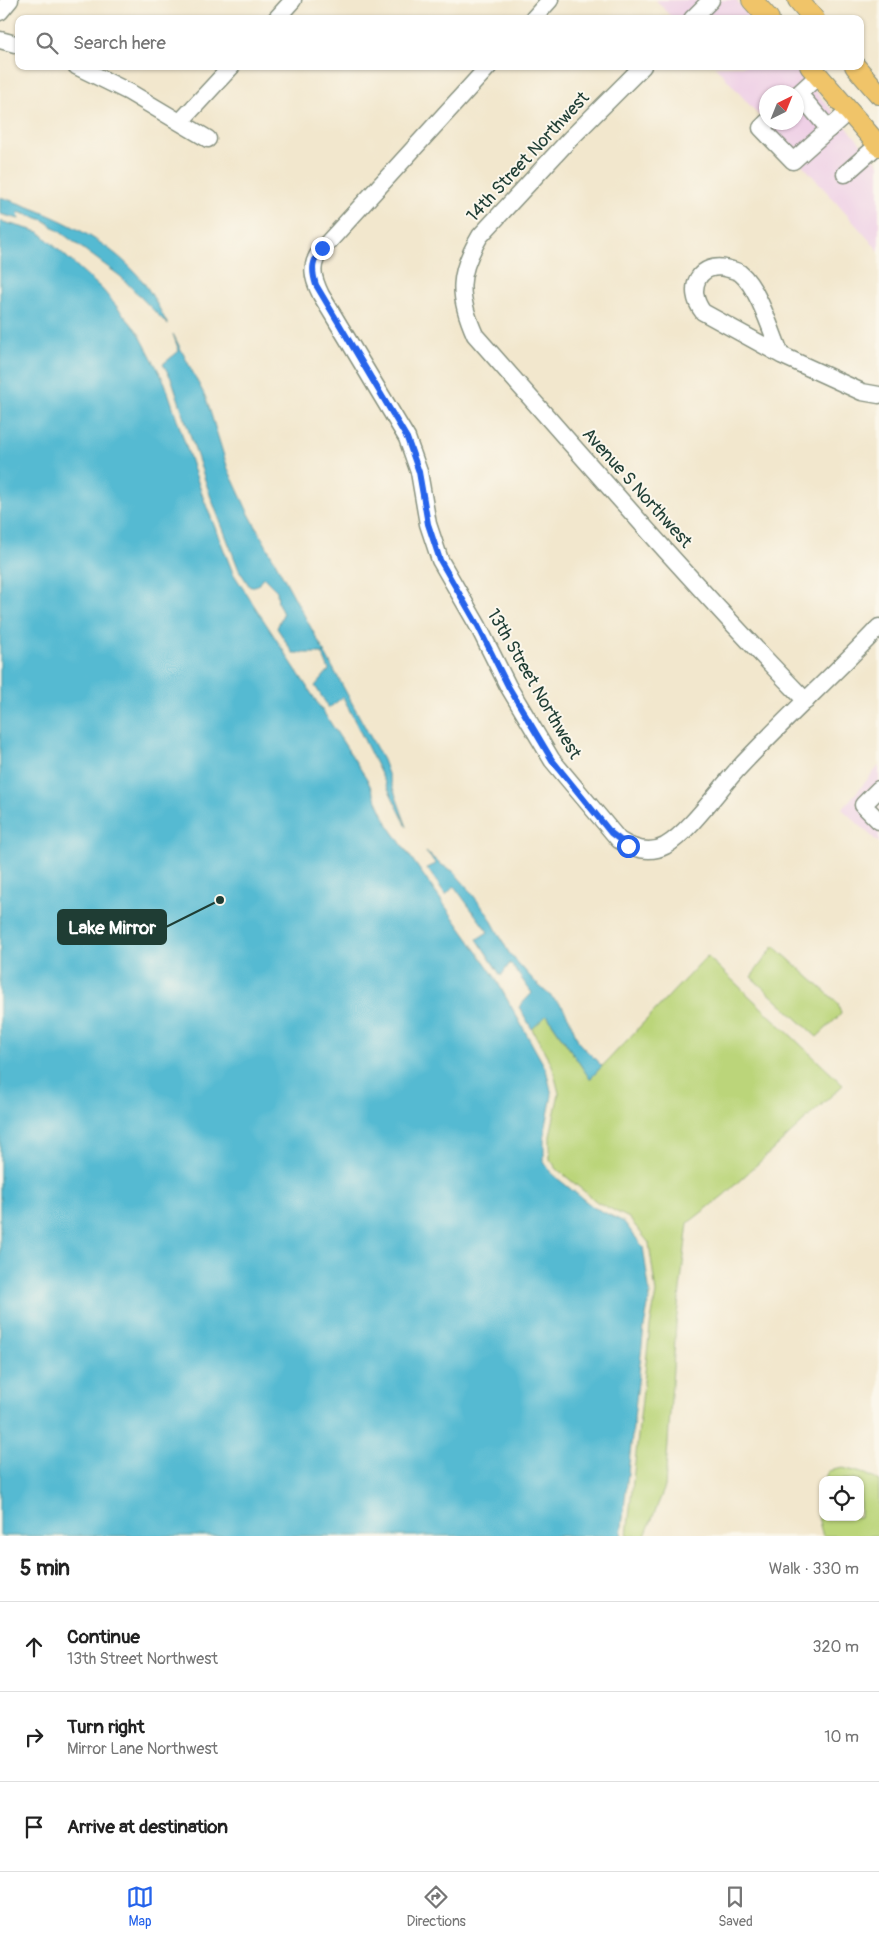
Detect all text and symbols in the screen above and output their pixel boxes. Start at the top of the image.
search box [15,15,864,70]
icon: search [33,29,61,57]
text: Search here [73,31,166,55]
north arrow [759,85,804,130]
street label: 14th Street Northwest [462,86,595,227]
route end [311,237,334,260]
street label: Avenue S Northwest [577,423,698,553]
street label: 13th Street Northwest [482,605,587,764]
route start [617,835,640,858]
callout: Lake Mirror [58,910,166,944]
text: Lake Mirror [68,916,156,940]
map controls [819,1476,864,1521]
button: locate [819,1476,864,1521]
text: 5 min [20,1555,70,1582]
text: Walk · 330 m [769,1559,859,1579]
text: Continue [67,1625,140,1649]
icon: ahead [20,1633,48,1661]
text: 320 m [813,1637,859,1657]
text: 13th Street Northwest [67,1649,218,1669]
text: Turn right [67,1715,145,1739]
icon: right [20,1723,48,1751]
text: 10 m [824,1727,859,1747]
text: Mirror Lane Northwest [67,1739,218,1759]
icon: arrive [20,1813,48,1841]
text: Arrive at destination [67,1815,228,1839]
tab: Map [126,1883,154,1930]
tab: Directions [406,1883,466,1930]
tab: Saved [718,1883,753,1930]

